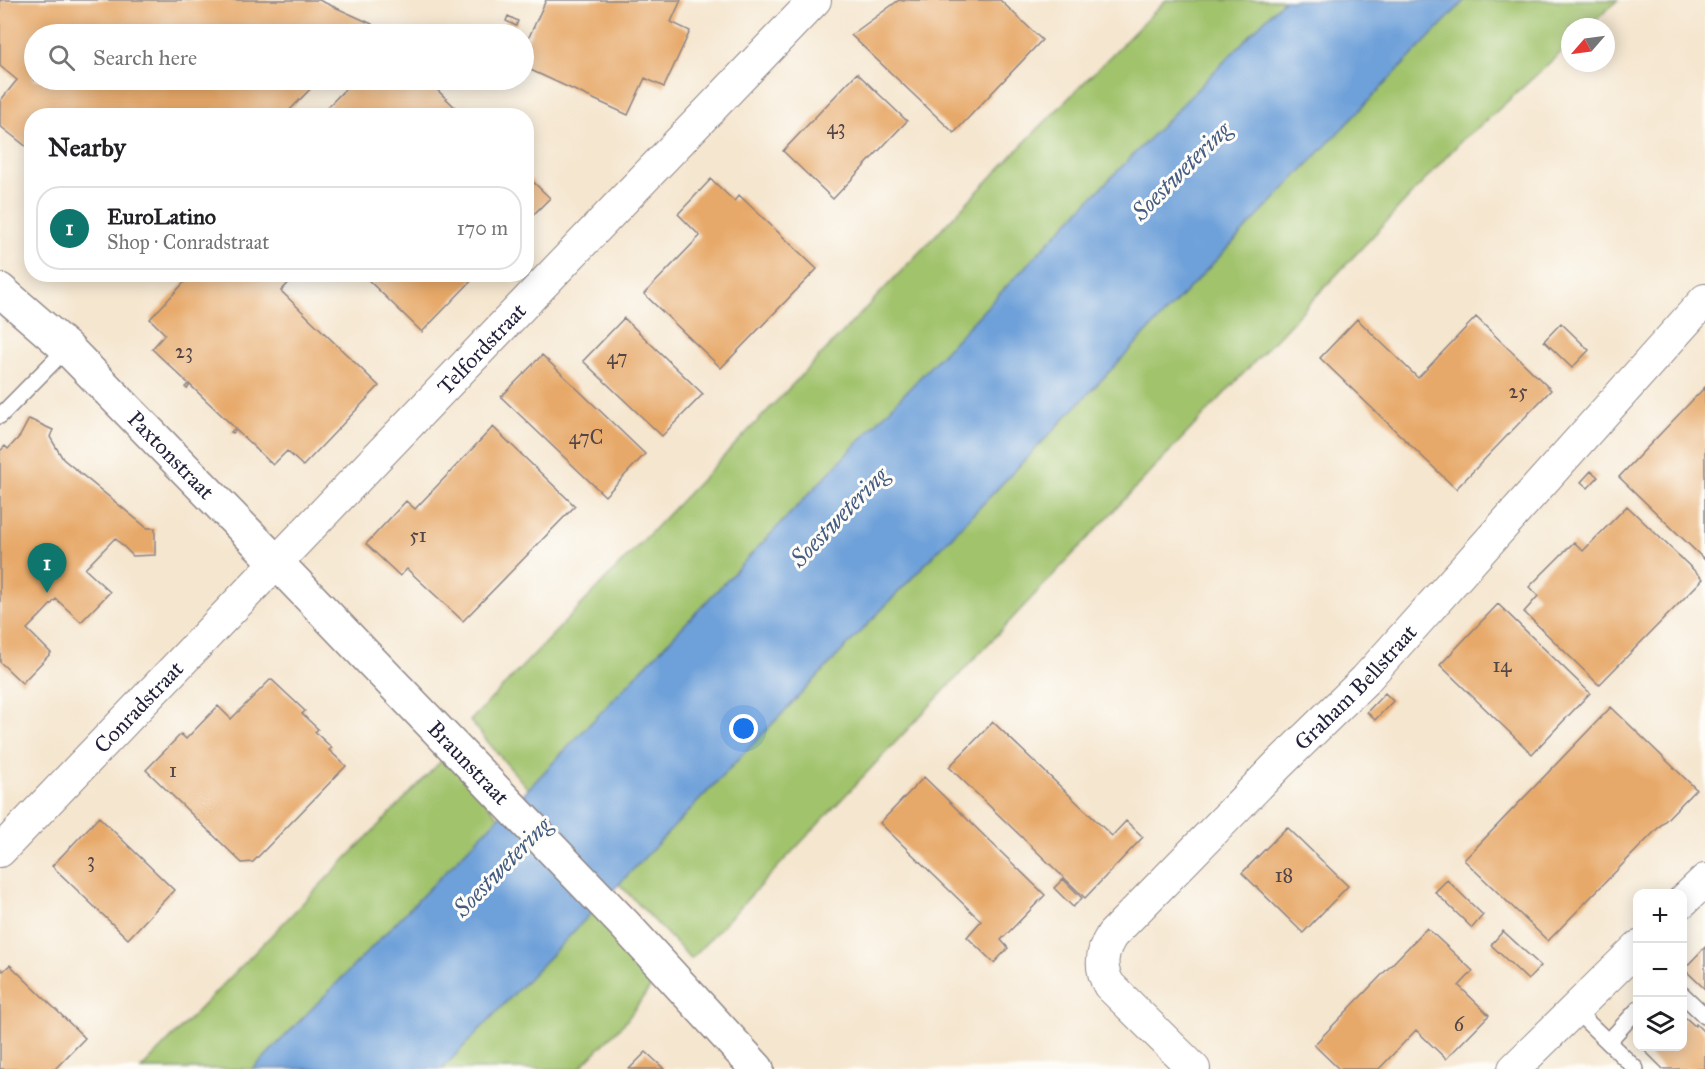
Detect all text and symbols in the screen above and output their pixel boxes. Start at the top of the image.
north arrow [1561,18,1615,72]
search box [24,24,534,90]
icon: search [45,41,78,74]
text: Search here [93,44,197,71]
water label: Soestwetering [1124,114,1238,228]
house number: 43 [826,115,846,139]
text: Nearby [48,131,126,163]
text: EuroLatino [107,203,216,230]
text: 1 [66,216,73,240]
text: 170 m [457,216,508,240]
text: Shop · Conradstraat [107,230,269,254]
street label: Telfordstraat [432,297,532,400]
house number: 23 [175,339,193,363]
house number: 47 [607,345,627,369]
house number: 25 [1508,379,1528,403]
street label: Paxtonstraat [122,405,220,505]
house number: 47C [569,425,603,449]
water label: Soestwetering [783,459,896,574]
house number: 51 [409,523,427,547]
pin: 1 [28,544,66,593]
street label: Graham Bellstraat [1289,619,1422,756]
house number: 14 [1492,653,1512,677]
street label: Conradstraat [88,655,189,759]
your location [729,714,758,743]
street label: Braunstraat [422,715,515,811]
house number: 1 [169,758,177,782]
water label: Soestwetering [446,809,559,924]
house number: 3 [87,848,95,872]
house number: 18 [1275,863,1293,887]
map controls [1633,889,1687,1051]
button: + [1633,889,1687,943]
button: − [1633,943,1687,997]
button: layers [1633,997,1687,1051]
house number: 6 [1454,1012,1465,1036]

